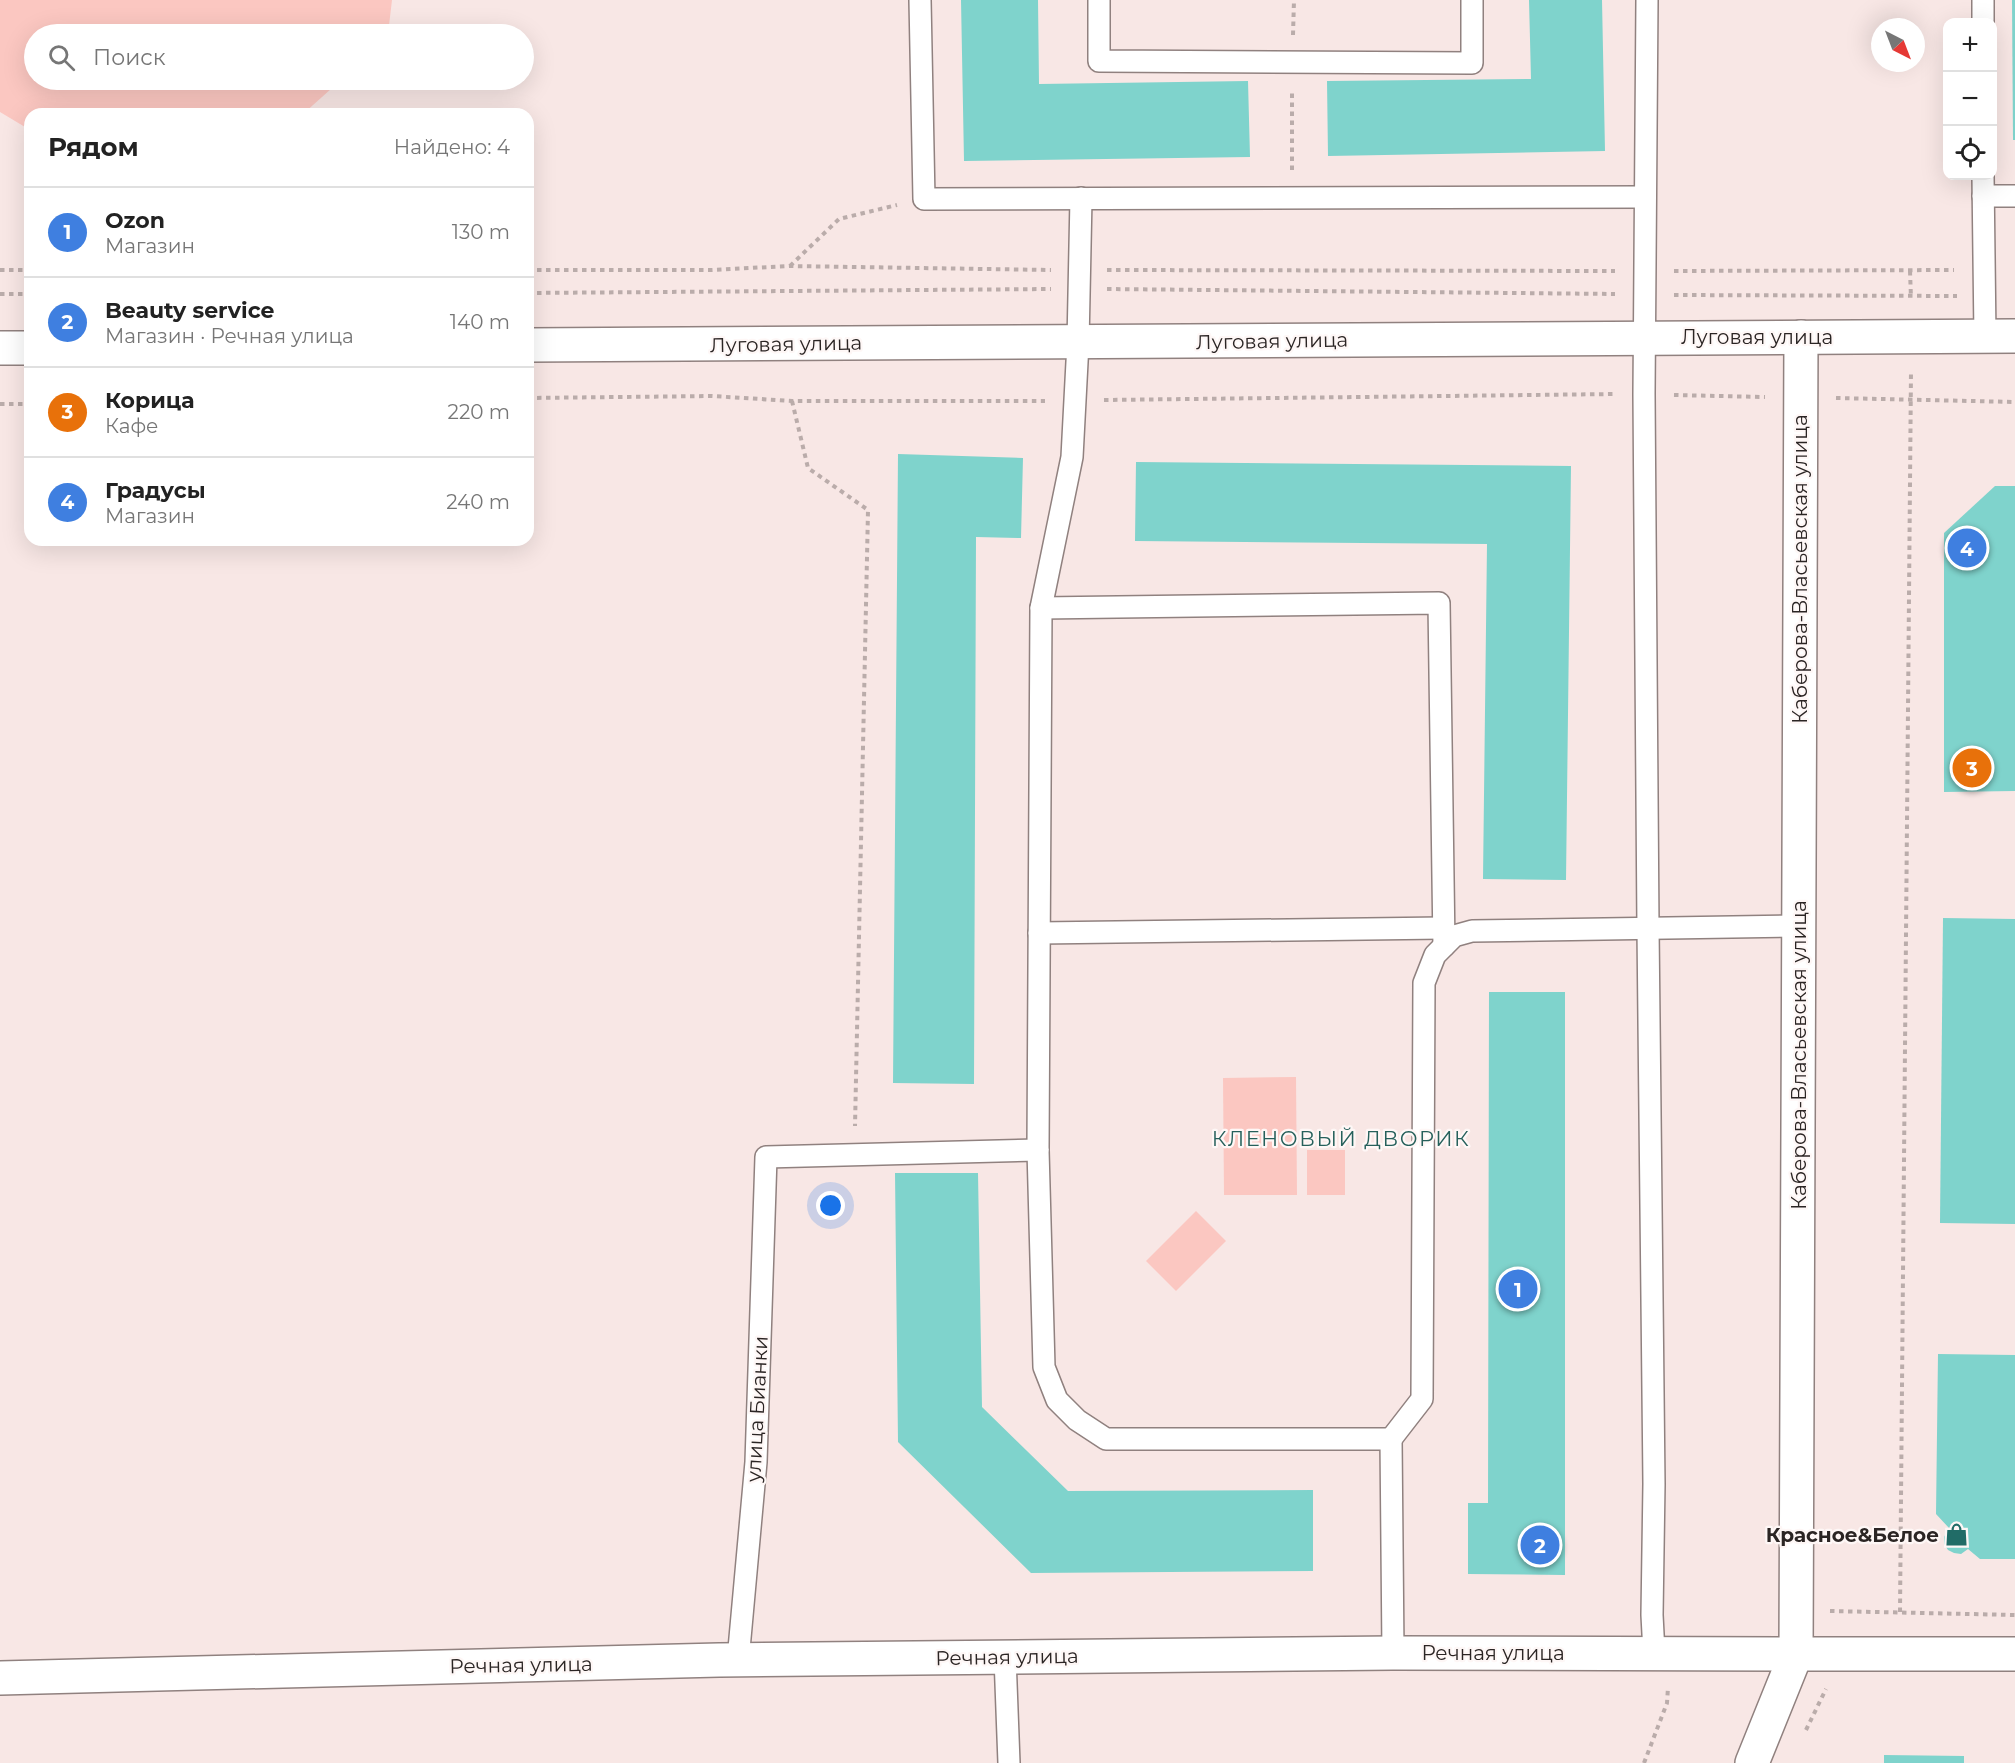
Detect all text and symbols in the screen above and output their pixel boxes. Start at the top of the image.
north arrow [1871,18,1925,72]
map controls [1943,18,1997,180]
button: + [1943,18,1997,72]
search box [24,24,534,90]
icon: search [45,41,78,74]
text: Поиск [93,44,165,71]
button: − [1943,72,1997,126]
button: locate [1943,126,1997,180]
text: Рядом [48,131,139,163]
text: Найдено: 4 [394,135,510,159]
text: Ozon [105,207,165,234]
text: 1 [64,220,71,244]
text: 130 m [452,220,510,244]
text: Магазин [105,234,195,258]
text: Beauty service [105,297,274,324]
text: 2 [62,310,73,334]
text: 140 m [450,310,510,334]
text: Магазин · Речная улица [105,324,354,348]
street label: Луговая улица [1681,325,1833,349]
street label: Луговая улица [1196,328,1348,354]
street label: Луговая улица [710,331,862,357]
text: Корица [105,387,195,414]
text: 3 [62,400,73,424]
text: 220 m [448,400,510,424]
text: Кафе [105,414,158,438]
street label: Каберова-Власьевская улица [1788,414,1812,724]
text: Градусы [105,477,206,504]
text: 4 [61,490,74,514]
text: 240 m [446,490,510,514]
text: Магазин [105,504,195,528]
pin: 4 [1948,526,1986,570]
pin: 3 [1952,746,1992,790]
street label: Каберова-Власьевская улица [1787,900,1811,1210]
district label: КЛЕНОВЫЙ ДВОРИК [1212,1126,1470,1151]
your location [816,1191,845,1220]
pin: 1 [1498,1266,1538,1312]
street label: улица Бианки [741,1335,773,1484]
pin: 2 [1520,1522,1560,1568]
shop icon: Красное&Белое [1944,1522,1970,1548]
place label: Красное&Белое [1766,1523,1939,1547]
street label: Речная улица [1421,1641,1565,1665]
street label: Речная улица [935,1644,1079,1670]
street label: Речная улица [449,1652,593,1678]

